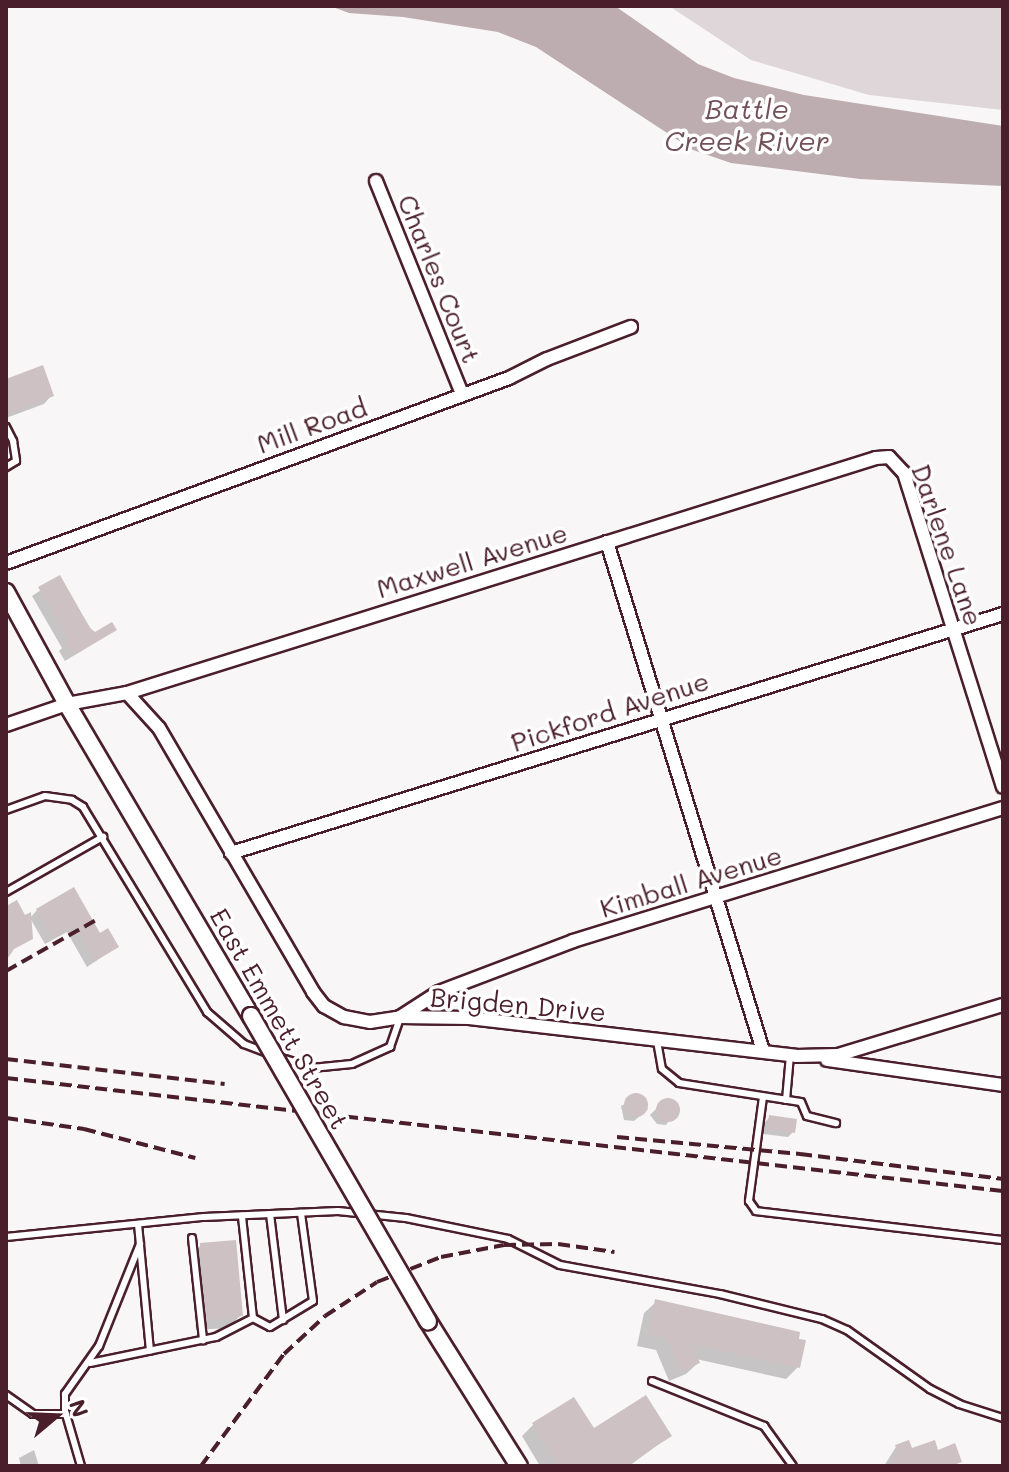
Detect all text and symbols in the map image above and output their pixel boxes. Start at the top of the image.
water label: Battle Creek River [664,91,830,157]
street label: Charles Court [391,190,487,368]
street label: Mill Road [253,392,371,460]
street label: Darlene Lane [905,460,989,630]
street label: Maxwell Avenue [373,517,571,605]
street label: Pickford Avenue [507,665,713,759]
street label: Kimball Avenue [596,840,786,924]
street label: East Emmett Street [203,903,355,1135]
street label: Brigden Drive [429,982,607,1028]
north arrow [16,1376,96,1456]
text: N [63,1395,96,1421]

